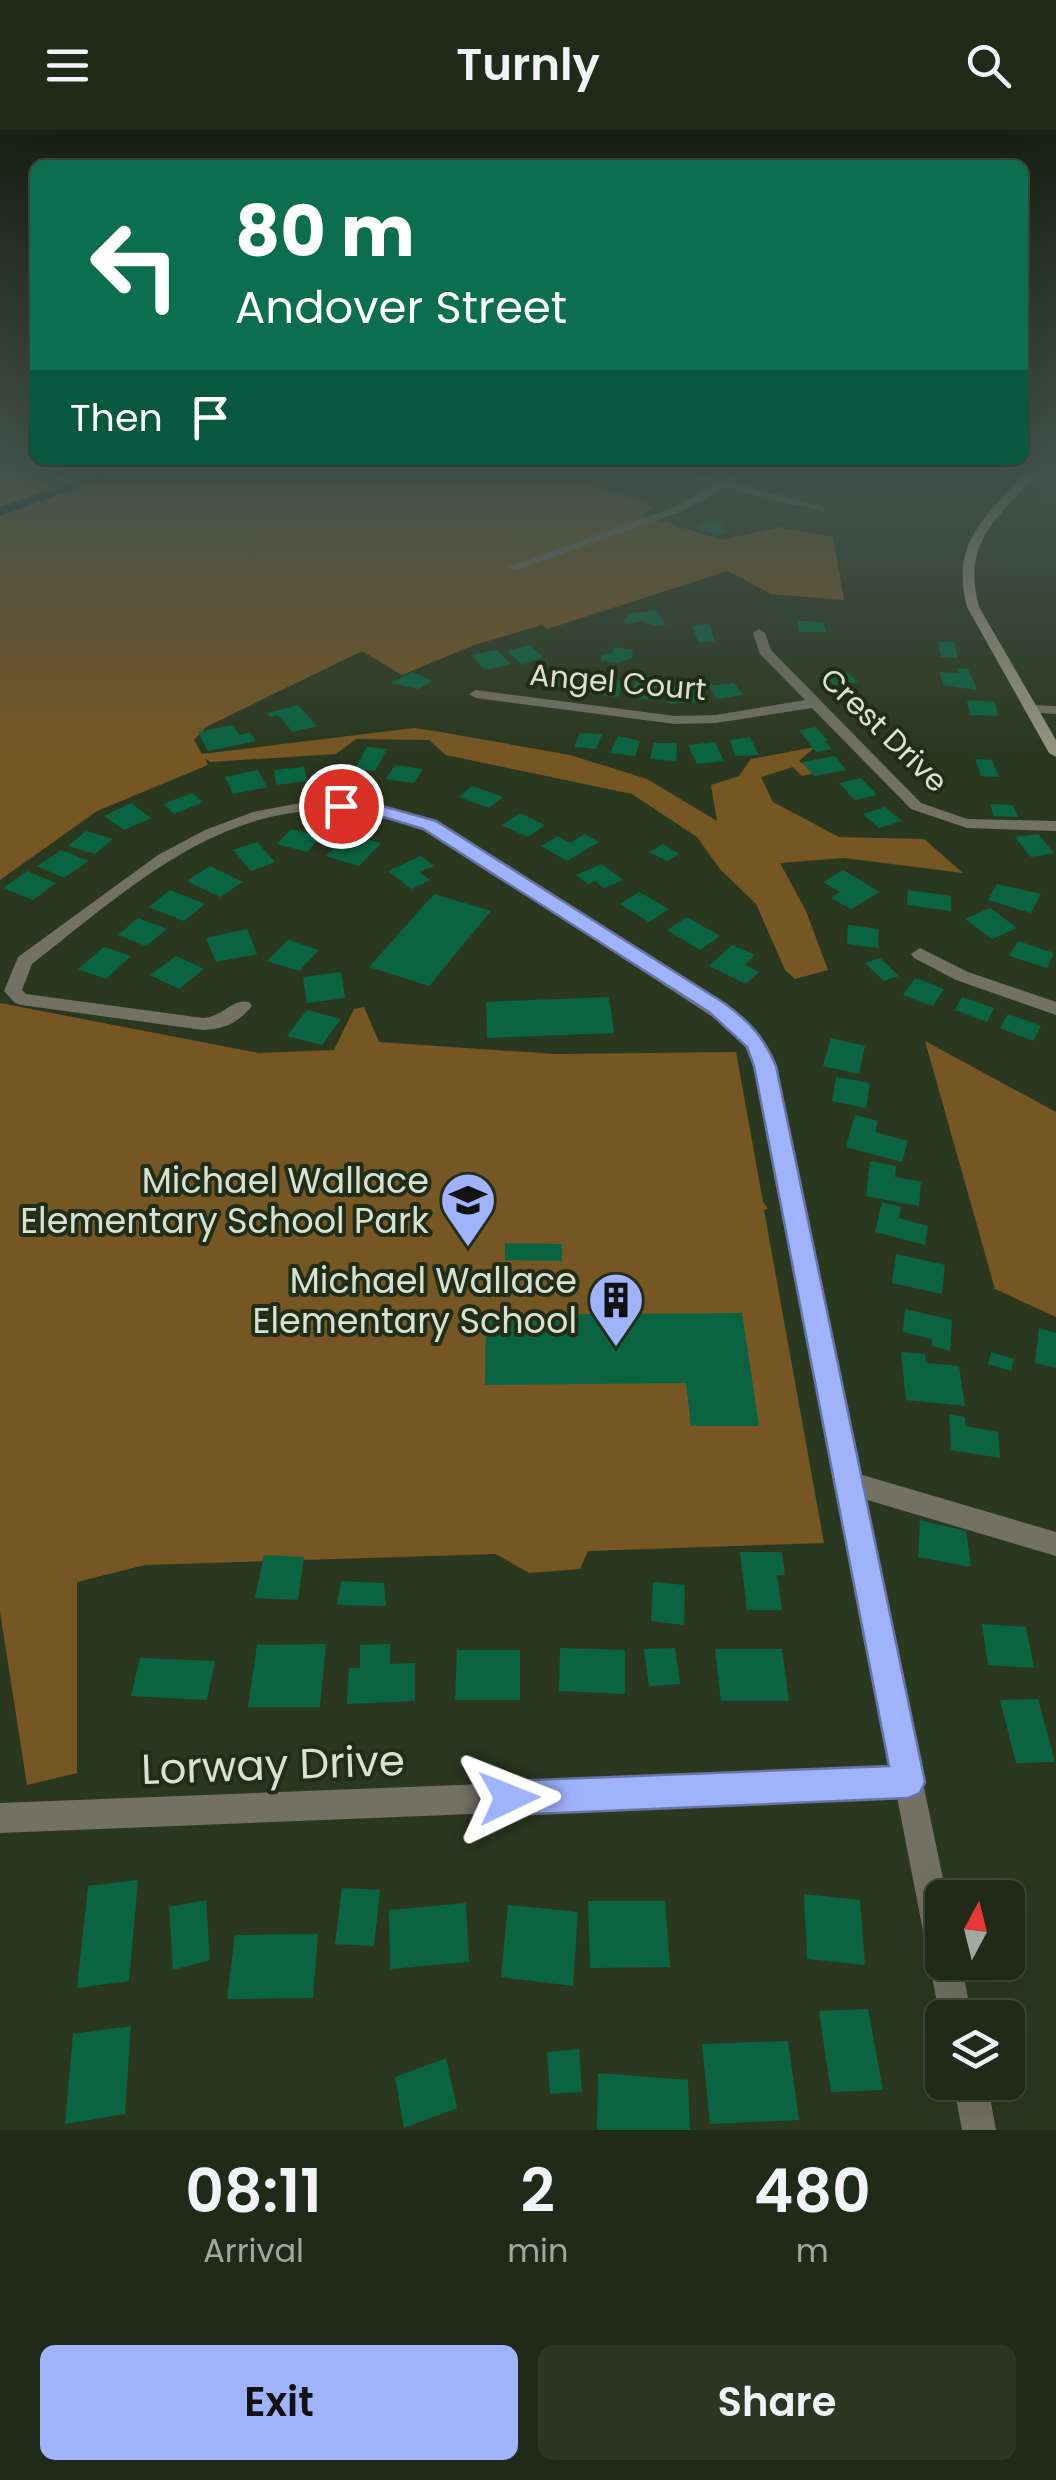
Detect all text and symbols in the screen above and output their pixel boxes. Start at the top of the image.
text: Turnly [456,33,600,96]
icon: menu [40,38,95,93]
icon: search [961,38,1016,93]
text: 80 m [235,182,415,281]
icon: left [70,200,200,330]
text: Andover Street [235,276,567,339]
icon: arrive [183,390,238,445]
text: Then [70,391,163,444]
street label: Angel Court [528,653,708,711]
street label: Crest Drive [811,658,957,802]
pin [299,764,384,849]
icon: arrive [314,779,369,834]
place label: Michael Wallace Elementary School Park [20,1156,429,1245]
school or university icon: Michael Wallace Elementary School Park [438,1170,498,1249]
place label: Michael Wallace Elementary School [252,1256,577,1345]
building icon: Michael Wallace Elementary School [586,1270,646,1349]
street label: Lorway Drive [140,1731,406,1799]
position arrow [457,1746,561,1850]
north arrow [925,1880,1025,1980]
map controls [925,1880,1025,2100]
button: layers [925,2000,1025,2100]
text: 08:11 [185,2149,322,2233]
text: 2 [521,2149,555,2233]
text: 480 [754,2149,871,2233]
text: Arrival [203,2228,304,2273]
text: min [507,2228,568,2273]
text: m [796,2228,829,2273]
button: Exit [40,2345,518,2460]
button: Share [538,2345,1016,2460]

